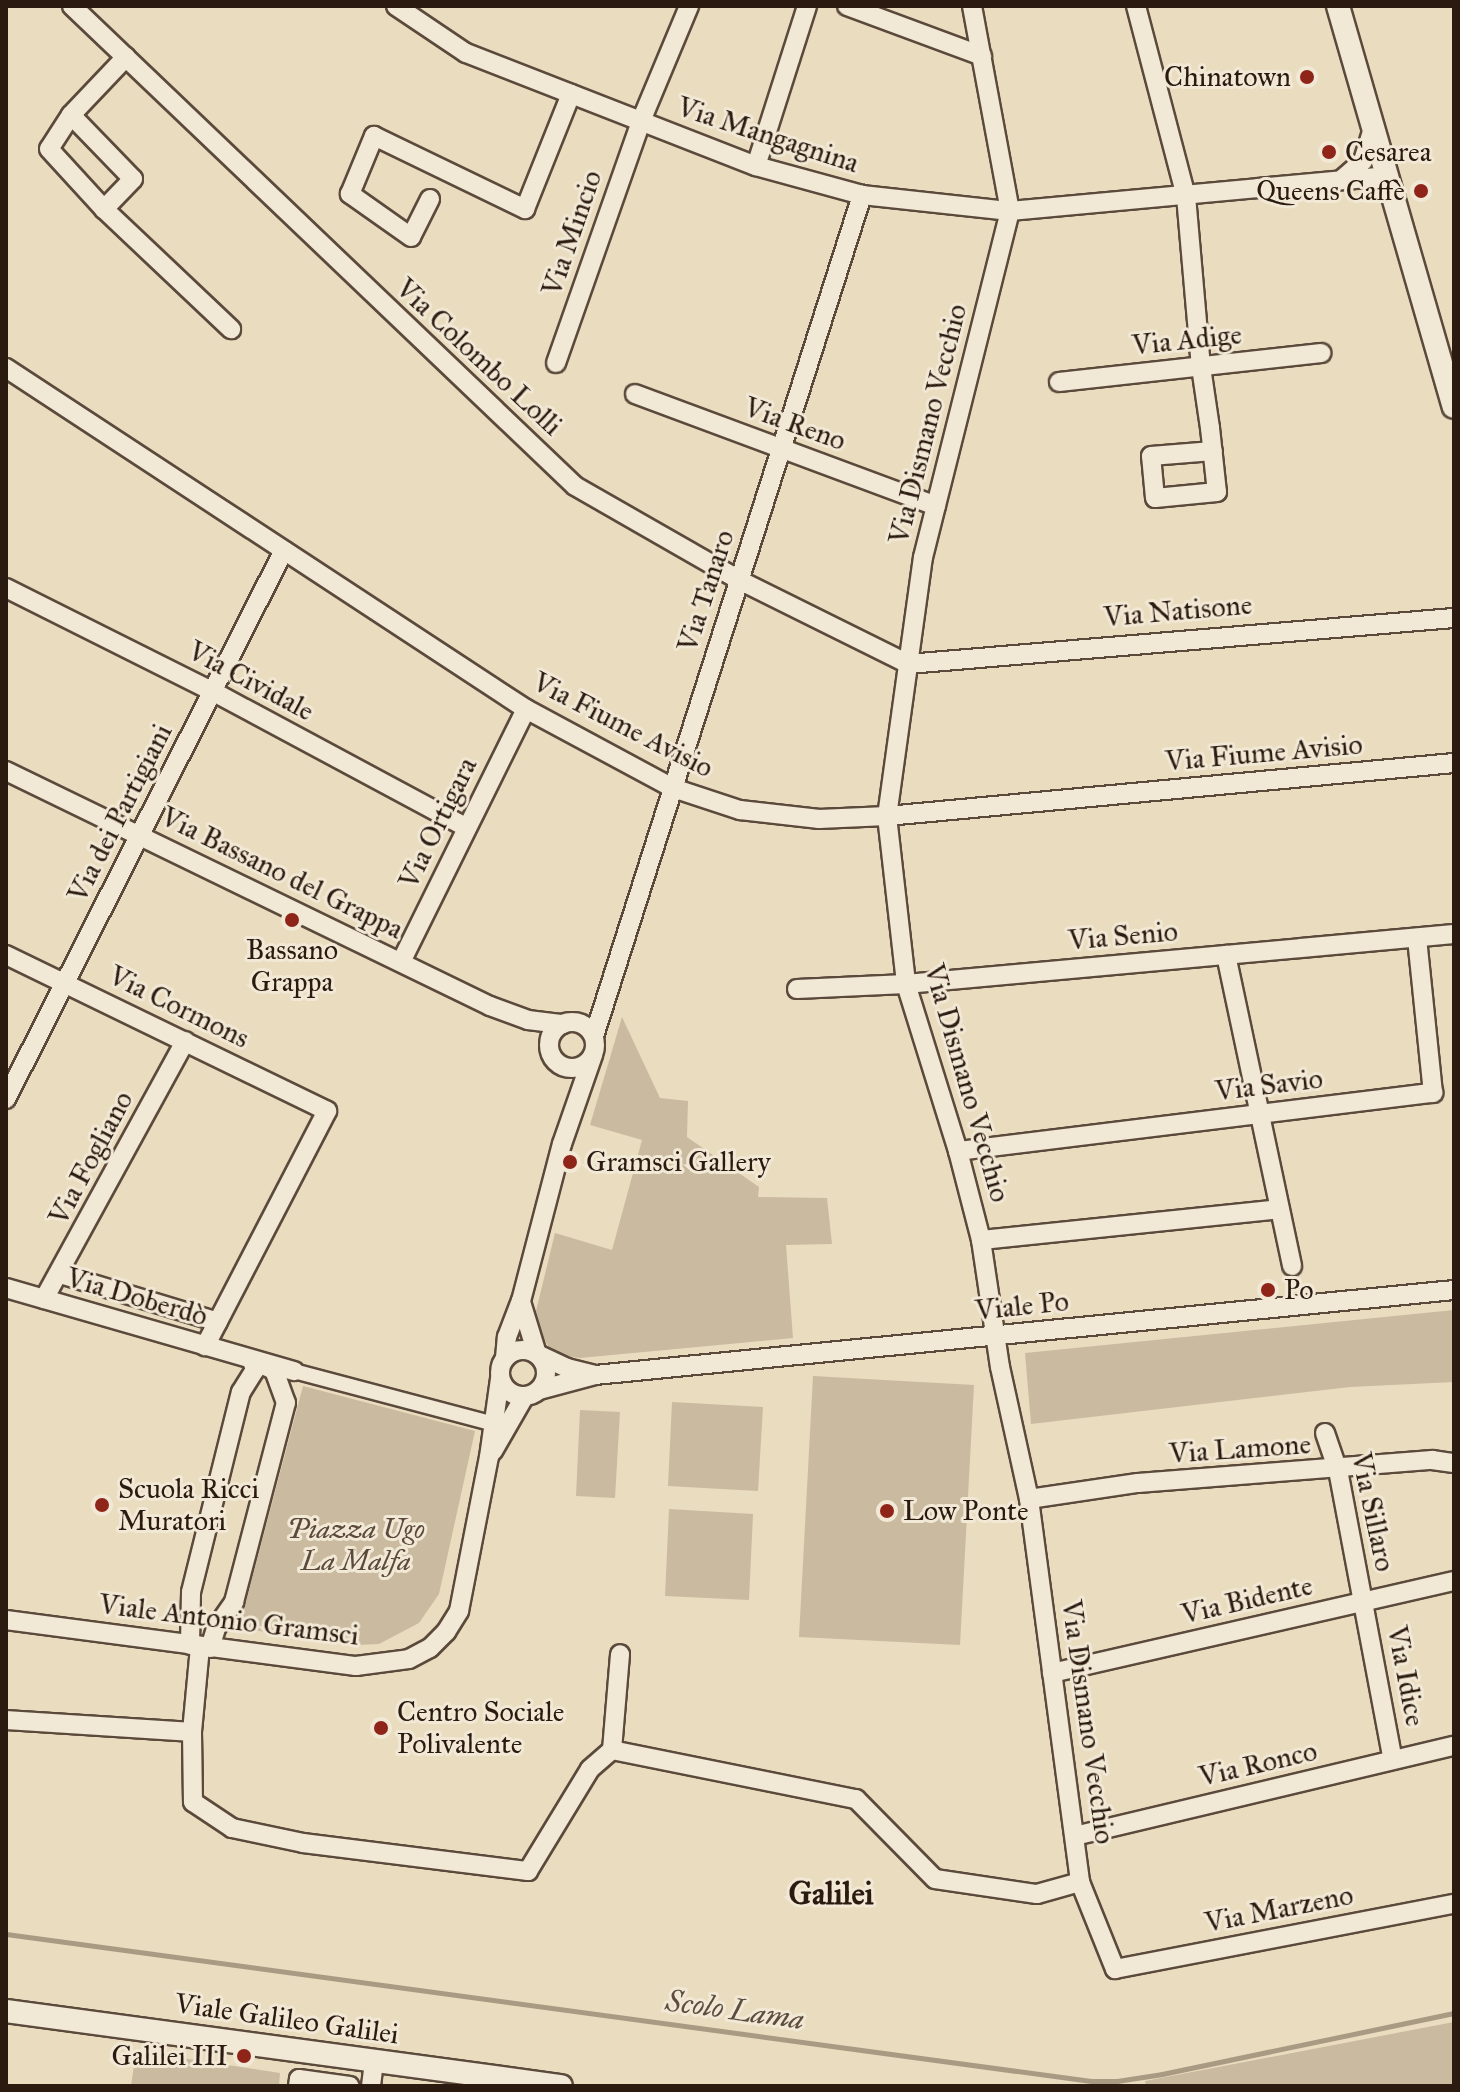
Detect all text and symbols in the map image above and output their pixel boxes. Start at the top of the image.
place label: Chinatown [1164,60,1291,94]
marker: Chinatown [1298,68,1316,86]
street label: Via Mangagnina [673,90,863,180]
place label: Cesarea [1345,135,1432,169]
marker: Cesarea [1320,143,1338,161]
street label: Via Mincio [535,166,609,300]
place label: Queens Caffè [1256,174,1405,208]
marker: Queens Caffè [1412,182,1430,200]
street label: Via Colombo Lolli [389,271,569,443]
street label: Via Dismano Vecchio [882,301,974,547]
street label: Via Adige [1130,318,1244,362]
street label: Via Reno [740,390,850,458]
street label: Via Tanaro [671,526,741,656]
street label: Via Natisone [1102,588,1254,634]
street label: Via Cividale [182,634,320,728]
street label: Via Fiume Avisio [527,665,719,785]
street label: Via dei Partigiani [61,718,179,908]
street label: Via Fiume Avisio [1164,728,1364,778]
street label: Via Ortigara [392,752,484,894]
street label: Via Bassano del Grappa [156,800,408,946]
marker: Bassano Grappa [283,911,301,929]
street label: Via Senio [1067,914,1179,958]
place label: Bassano Grappa [246,933,338,999]
street label: Via Cormons [103,959,255,1055]
street label: Via Dismano Vecchio [917,960,1017,1206]
street label: Via Savio [1213,1062,1325,1108]
street label: Via Fogliano [42,1085,140,1231]
place label: Gramsci Gallery [586,1145,771,1179]
marker: Gramsci Gallery [561,1153,579,1171]
street label: Via Doberdò [62,1261,212,1333]
place label: Po [1284,1273,1314,1307]
marker: Po [1259,1281,1277,1299]
street label: Viale Po [974,1284,1070,1328]
street label: Via Lamone [1168,1427,1312,1471]
street label: Via Sillaro [1344,1450,1402,1574]
place label: Scuola Ricci Muratori [118,1472,259,1538]
place label: Low Ponte [903,1494,1029,1528]
marker: Scuola Ricci Muratori [93,1496,111,1514]
marker: Low Ponte [878,1502,896,1520]
park label: Piazza Ugo La Malfa [287,1512,425,1578]
street label: Via Bidente [1178,1569,1316,1631]
street label: Viale Antonio Gramsci [97,1587,361,1653]
street label: Via Dismano Vecchio [1054,1598,1122,1846]
street label: Via Idice [1380,1623,1432,1729]
place label: Centro Sociale Polivalente [397,1695,564,1761]
marker: Centro Sociale Polivalente [372,1719,390,1737]
street label: Via Ronco [1196,1734,1320,1794]
district label: Galilei [788,1875,874,1913]
street label: Via Marzeno [1202,1878,1356,1940]
water label: Scolo Lama [663,1982,807,2038]
street label: Viale Galileo Galilei [173,1987,401,2051]
place label: Galilei III [112,2039,228,2073]
marker: Galilei III [235,2047,253,2065]

